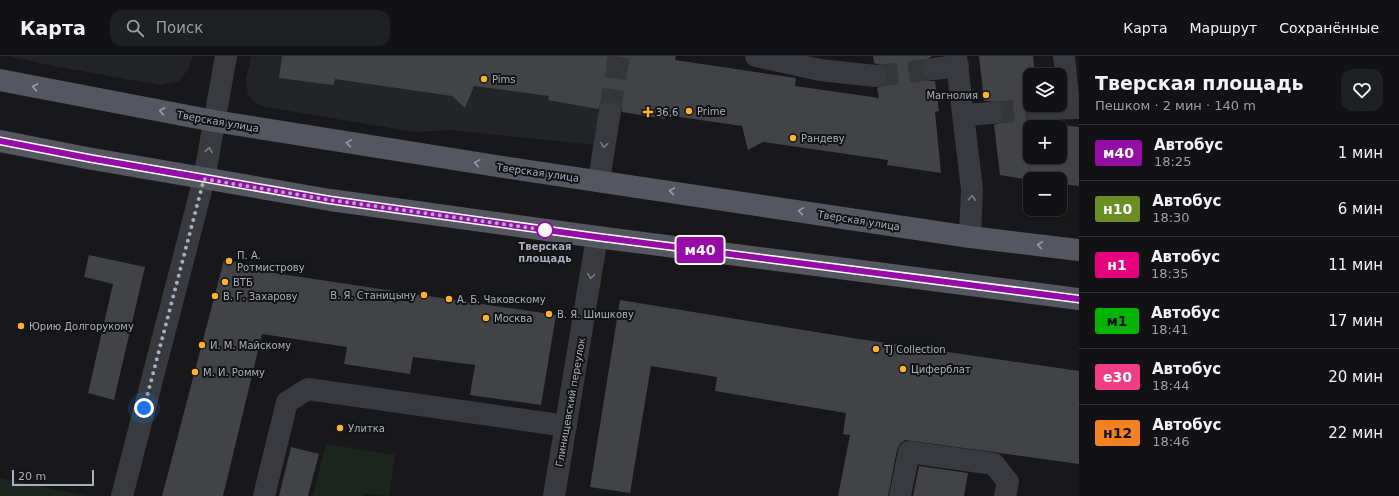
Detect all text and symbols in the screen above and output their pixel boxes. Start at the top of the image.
search box [110,10,390,46]
text: Карта [20,17,86,39]
icon: search [124,17,146,39]
text: Поиск [156,19,203,37]
text: Карта [1123,20,1167,36]
text: Маршрут [1189,20,1257,36]
text: Сохранённые [1279,20,1379,36]
map controls [1023,68,1067,216]
button: layers [1023,68,1067,112]
button: heart [1341,69,1383,111]
text: Тверская площадь [1095,72,1304,94]
marker: Pims [479,74,489,84]
place label: Pims [492,74,516,85]
one-way arrow [32,83,38,91]
place label: Магнолия [926,90,978,101]
marker: Магнолия [981,90,991,100]
text: Пешком · 2 мин · 140 m [1095,98,1256,113]
marker: Prime [684,106,694,116]
place label: Prime [697,106,726,117]
marker: 36,6 [643,107,653,117]
place label: 36,6 [656,107,678,118]
one-way arrow [159,108,165,116]
street label: Тверская улица [175,109,260,134]
button: + [1023,120,1067,164]
marker: Рандеву [788,133,798,143]
place label: Рандеву [801,133,845,144]
text: Автобус [1154,136,1223,154]
one-way arrow [345,139,352,148]
one-way arrow [601,142,609,149]
text: 1 мин [1338,144,1383,162]
text: м40 [1103,145,1134,161]
one-way arrow [204,147,213,153]
text: 18:25 [1154,154,1191,169]
one-way arrow [474,159,480,168]
street label: Тверская улица [495,161,580,184]
button: − [1023,172,1067,216]
one-way arrow [669,187,675,196]
text: Автобус [1152,192,1221,210]
one-way arrow [968,195,976,201]
text: 6 мин [1338,200,1383,218]
text: н10 [1103,201,1132,217]
one-way arrow [798,207,804,216]
street label: Тверская улица [816,208,901,232]
text: 18:30 [1152,210,1190,225]
marker: Тверская площадь [536,221,554,239]
line badge: м40 [677,237,723,263]
place label: Тверская площадь [518,241,572,264]
one-way arrow [1037,241,1043,250]
text: м40 [685,242,715,258]
text: Автобус [1151,248,1220,266]
place label: П. А. Ротмистрову [237,250,305,273]
marker: П. А. Ротмистрову [224,256,234,266]
text: 11 мин [1328,256,1383,274]
text: н1 [1107,257,1127,273]
text: 18:35 [1151,266,1188,281]
one-way arrow [587,273,596,279]
marker: ВТБ [220,277,230,287]
place label: ВТБ [233,277,253,288]
place label: В. Я. Станицыну [330,290,416,301]
marker: В. Я. Станицыну [419,290,429,300]
marker: В. Г. Захарову [210,291,220,301]
place label: В. Г. Захарову [223,291,298,302]
marker: А. Б. Чаковскому [444,294,454,304]
place label: А. Б. Чаковскому [457,294,546,305]
text: Автобус [1151,304,1220,322]
marker: В. Я. Шишкову [544,309,554,319]
place label: В. Я. Шишкову [557,309,634,320]
text: 17 мин [1328,312,1383,330]
marker: Москва [481,313,491,323]
place label: Москва [494,313,532,324]
text: м1 [1106,313,1128,329]
marker: Юрию Долгорукому [16,321,26,331]
place label: Юрию Долгорукому [29,321,134,332]
text: 18:41 [1151,322,1188,337]
street label: Глинищевский переулок [554,337,587,467]
marker: И. М. Майскому [197,340,207,350]
place label: И. М. Майскому [210,340,291,351]
marker: TJ Collection [871,344,881,354]
place label: TJ Collection [883,344,946,355]
text: Автобус [1152,360,1221,378]
marker: Циферблат [898,364,908,374]
place label: Циферблат [911,364,971,375]
marker: М. И. Ромму [190,367,200,377]
place label: М. И. Ромму [203,367,265,378]
text: 20 мин [1328,368,1383,386]
text: е30 [1103,369,1132,385]
text: 18:44 [1152,378,1189,393]
your location [134,398,154,418]
text: Автобус [1152,416,1221,434]
marker: Улитка [335,423,345,433]
place label: Улитка [348,423,385,434]
text: 22 мин [1328,424,1383,442]
text: н12 [1103,425,1132,441]
text: 18:46 [1152,434,1190,449]
scale bar [12,468,94,487]
text: 20 m [18,470,46,483]

